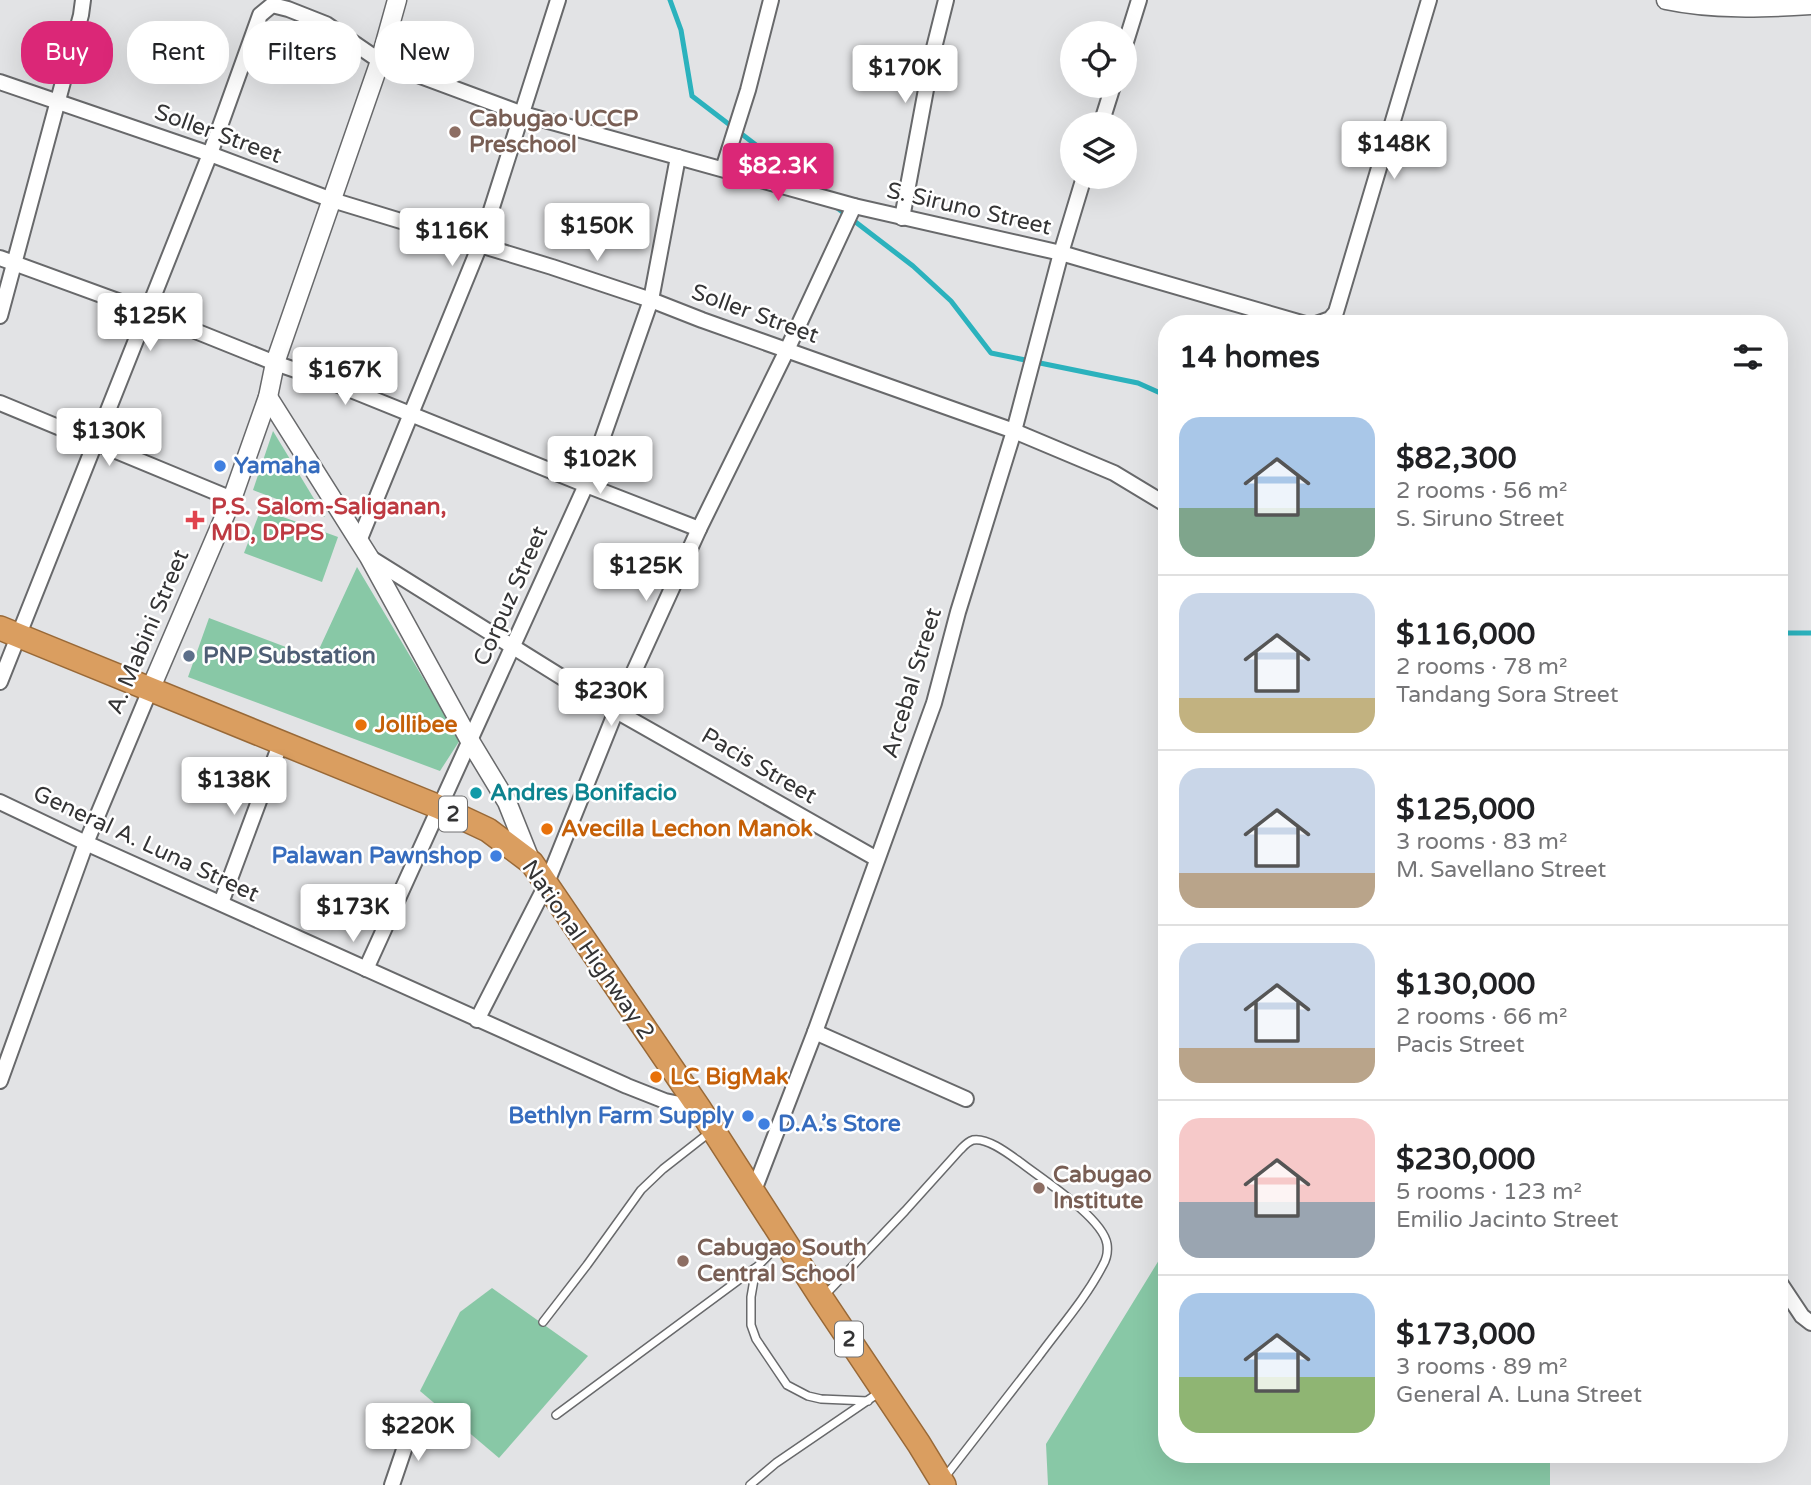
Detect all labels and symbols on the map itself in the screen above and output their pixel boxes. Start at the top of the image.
pin: $170K [856,46,954,105]
street label: Soller Street [151,98,286,170]
place label: Cabugao UCCP Preschool [469,105,639,159]
pin: $148K [1345,122,1443,181]
marker: Cabugao UCCP Preschool [447,124,463,140]
pin: $82.3K [721,144,835,203]
street label: S. Siruno Street [884,176,1054,242]
pin: $150K [548,204,646,263]
pin: $116K [403,208,501,268]
street label: Soller Street [688,278,823,350]
pin: $125K [101,294,199,353]
pin: $167K [296,348,394,407]
pin: $130K [60,408,158,468]
pin: $102K [551,436,649,496]
place label: Yamaha [234,452,321,480]
marker: Yamaha [212,458,228,474]
place label: P.S. Salom-Saliganan, MD, DPPS [211,493,447,547]
marker: P.S. Salom-Saliganan, MD, DPPS [185,510,205,530]
street label: Corpuz Street [468,522,554,670]
pin: $125K [597,544,695,603]
street label: A. Mabini Street [101,545,195,718]
street label: Arcebal Street [876,604,948,761]
place label: PNP Substation [203,642,376,670]
marker: PNP Substation [181,648,197,664]
pin: $230K [562,668,660,728]
place label: Jollibee [374,711,457,739]
marker: Jollibee [353,717,369,733]
street label: Pacis Street [696,722,822,810]
pin: $138K [185,758,283,817]
street label: General A. Luna Street [29,779,264,909]
place label: Andres Bonifacio [490,779,677,807]
marker: Andres Bonifacio [468,785,484,801]
road number: 2 [439,796,467,832]
place label: Avecilla Lechon Manok [561,815,813,843]
marker: Avecilla Lechon Manok [539,821,555,837]
place label: Palawan Pawnshop [271,842,482,870]
marker: Palawan Pawnshop [488,848,504,864]
street label: National Highway 2 [515,855,661,1045]
pin: $173K [304,884,402,944]
place label: LC BigMak [670,1063,789,1091]
marker: LC BigMak [648,1069,664,1085]
place label: Bethlyn Farm Supply [508,1102,735,1130]
marker: Bethlyn Farm Supply [740,1108,756,1124]
place label: D.A.’s Store [778,1110,901,1138]
marker: D.A.’s Store [756,1116,772,1132]
place label: Cabugao Institute [1053,1161,1152,1215]
marker: Cabugao Institute [1031,1180,1047,1196]
place label: Cabugao South Central School [697,1234,867,1288]
marker: Cabugao South Central School [675,1253,691,1269]
road number: 2 [835,1322,863,1356]
pin: $220K [369,1404,467,1463]

